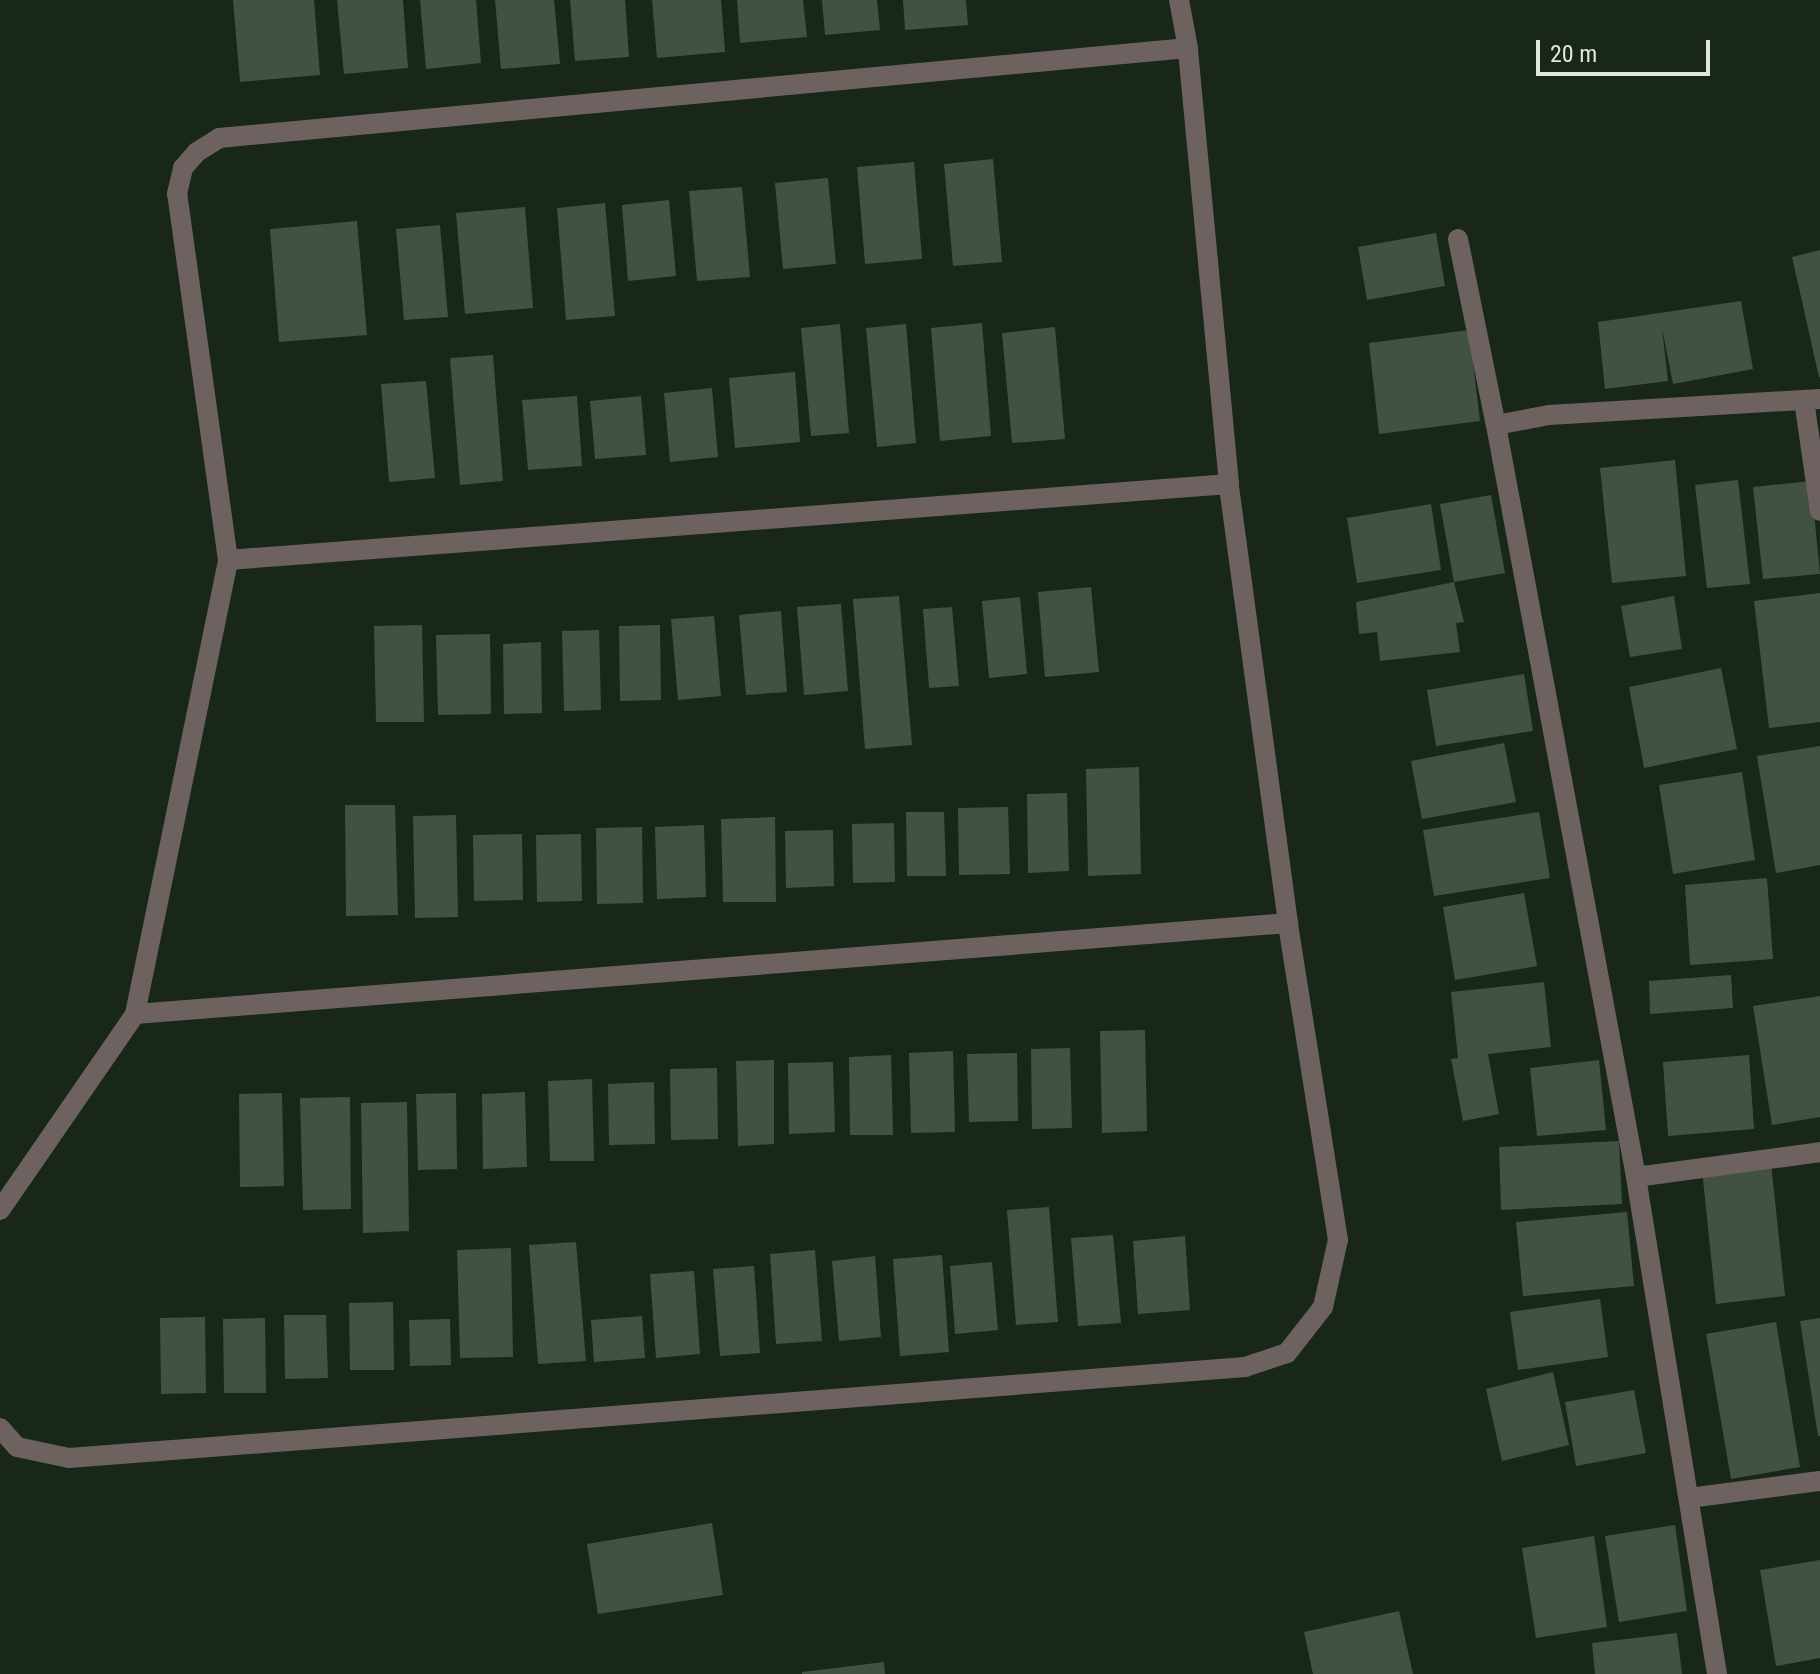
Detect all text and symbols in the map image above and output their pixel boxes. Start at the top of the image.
scale bar [1540,24,1714,74]
text: 20 m [1550,40,1597,68]

